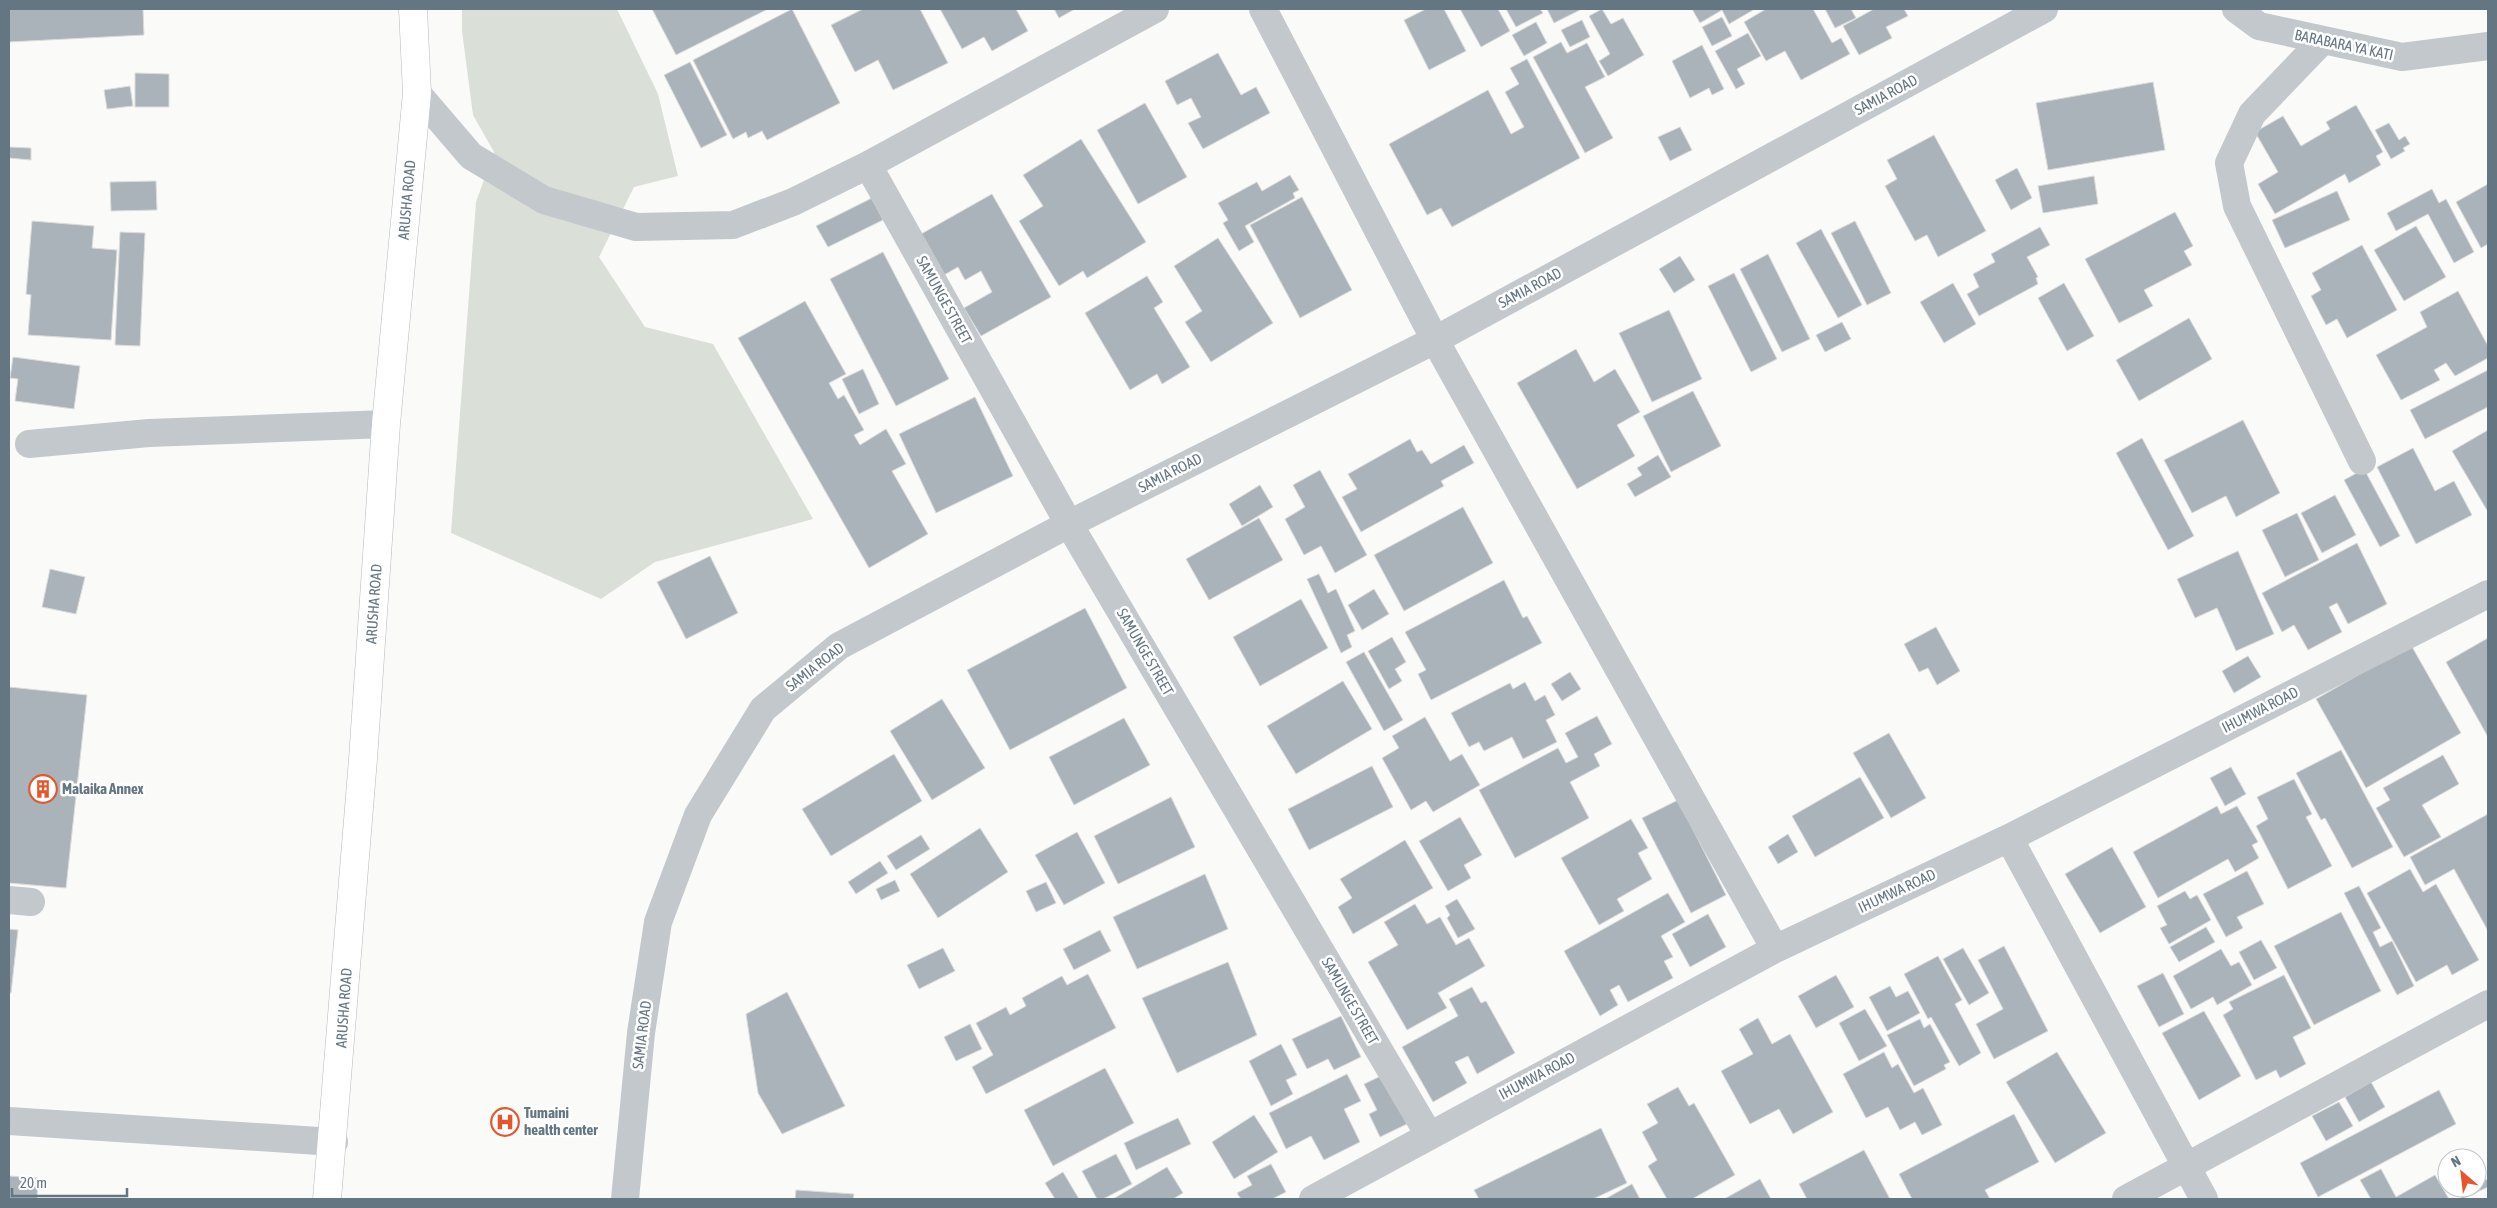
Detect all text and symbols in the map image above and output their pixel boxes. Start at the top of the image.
street label: BARABARA YA KATI [2293,26,2395,63]
street label: SAMIA ROAD [1851,71,1920,118]
street label: ARUSHA ROAD [395,159,418,241]
street label: SAMUNGE STREET [913,253,976,347]
street label: SAMIA ROAD [1495,264,1564,311]
street label: SAMIA ROAD [1135,449,1204,496]
street label: ARUSHA ROAD [362,563,385,644]
street label: SAMUNGE STREET [1114,605,1177,699]
street label: SAMIA ROAD [782,639,847,694]
street label: IHUMWA ROAD [2219,683,2301,736]
building icon: Malaika Annex [28,774,58,804]
place label: Malaika Annex [62,780,144,797]
street label: IHUMWA ROAD [1855,865,1938,916]
street label: SAMUNGE STREET [1319,954,1382,1048]
street label: ARUSHA ROAD [332,967,355,1048]
street label: SAMIA ROAD [629,1000,654,1070]
street label: IHUMWA ROAD [1496,1049,1578,1103]
place label: Tumaini health center [524,1104,598,1138]
hospital icon: Tumaini health center [490,1107,520,1137]
north arrow [2437,1148,2487,1198]
text: N [2448,1153,2463,1171]
scale bar [12,1166,128,1198]
text: 20 m [20,1174,47,1191]

